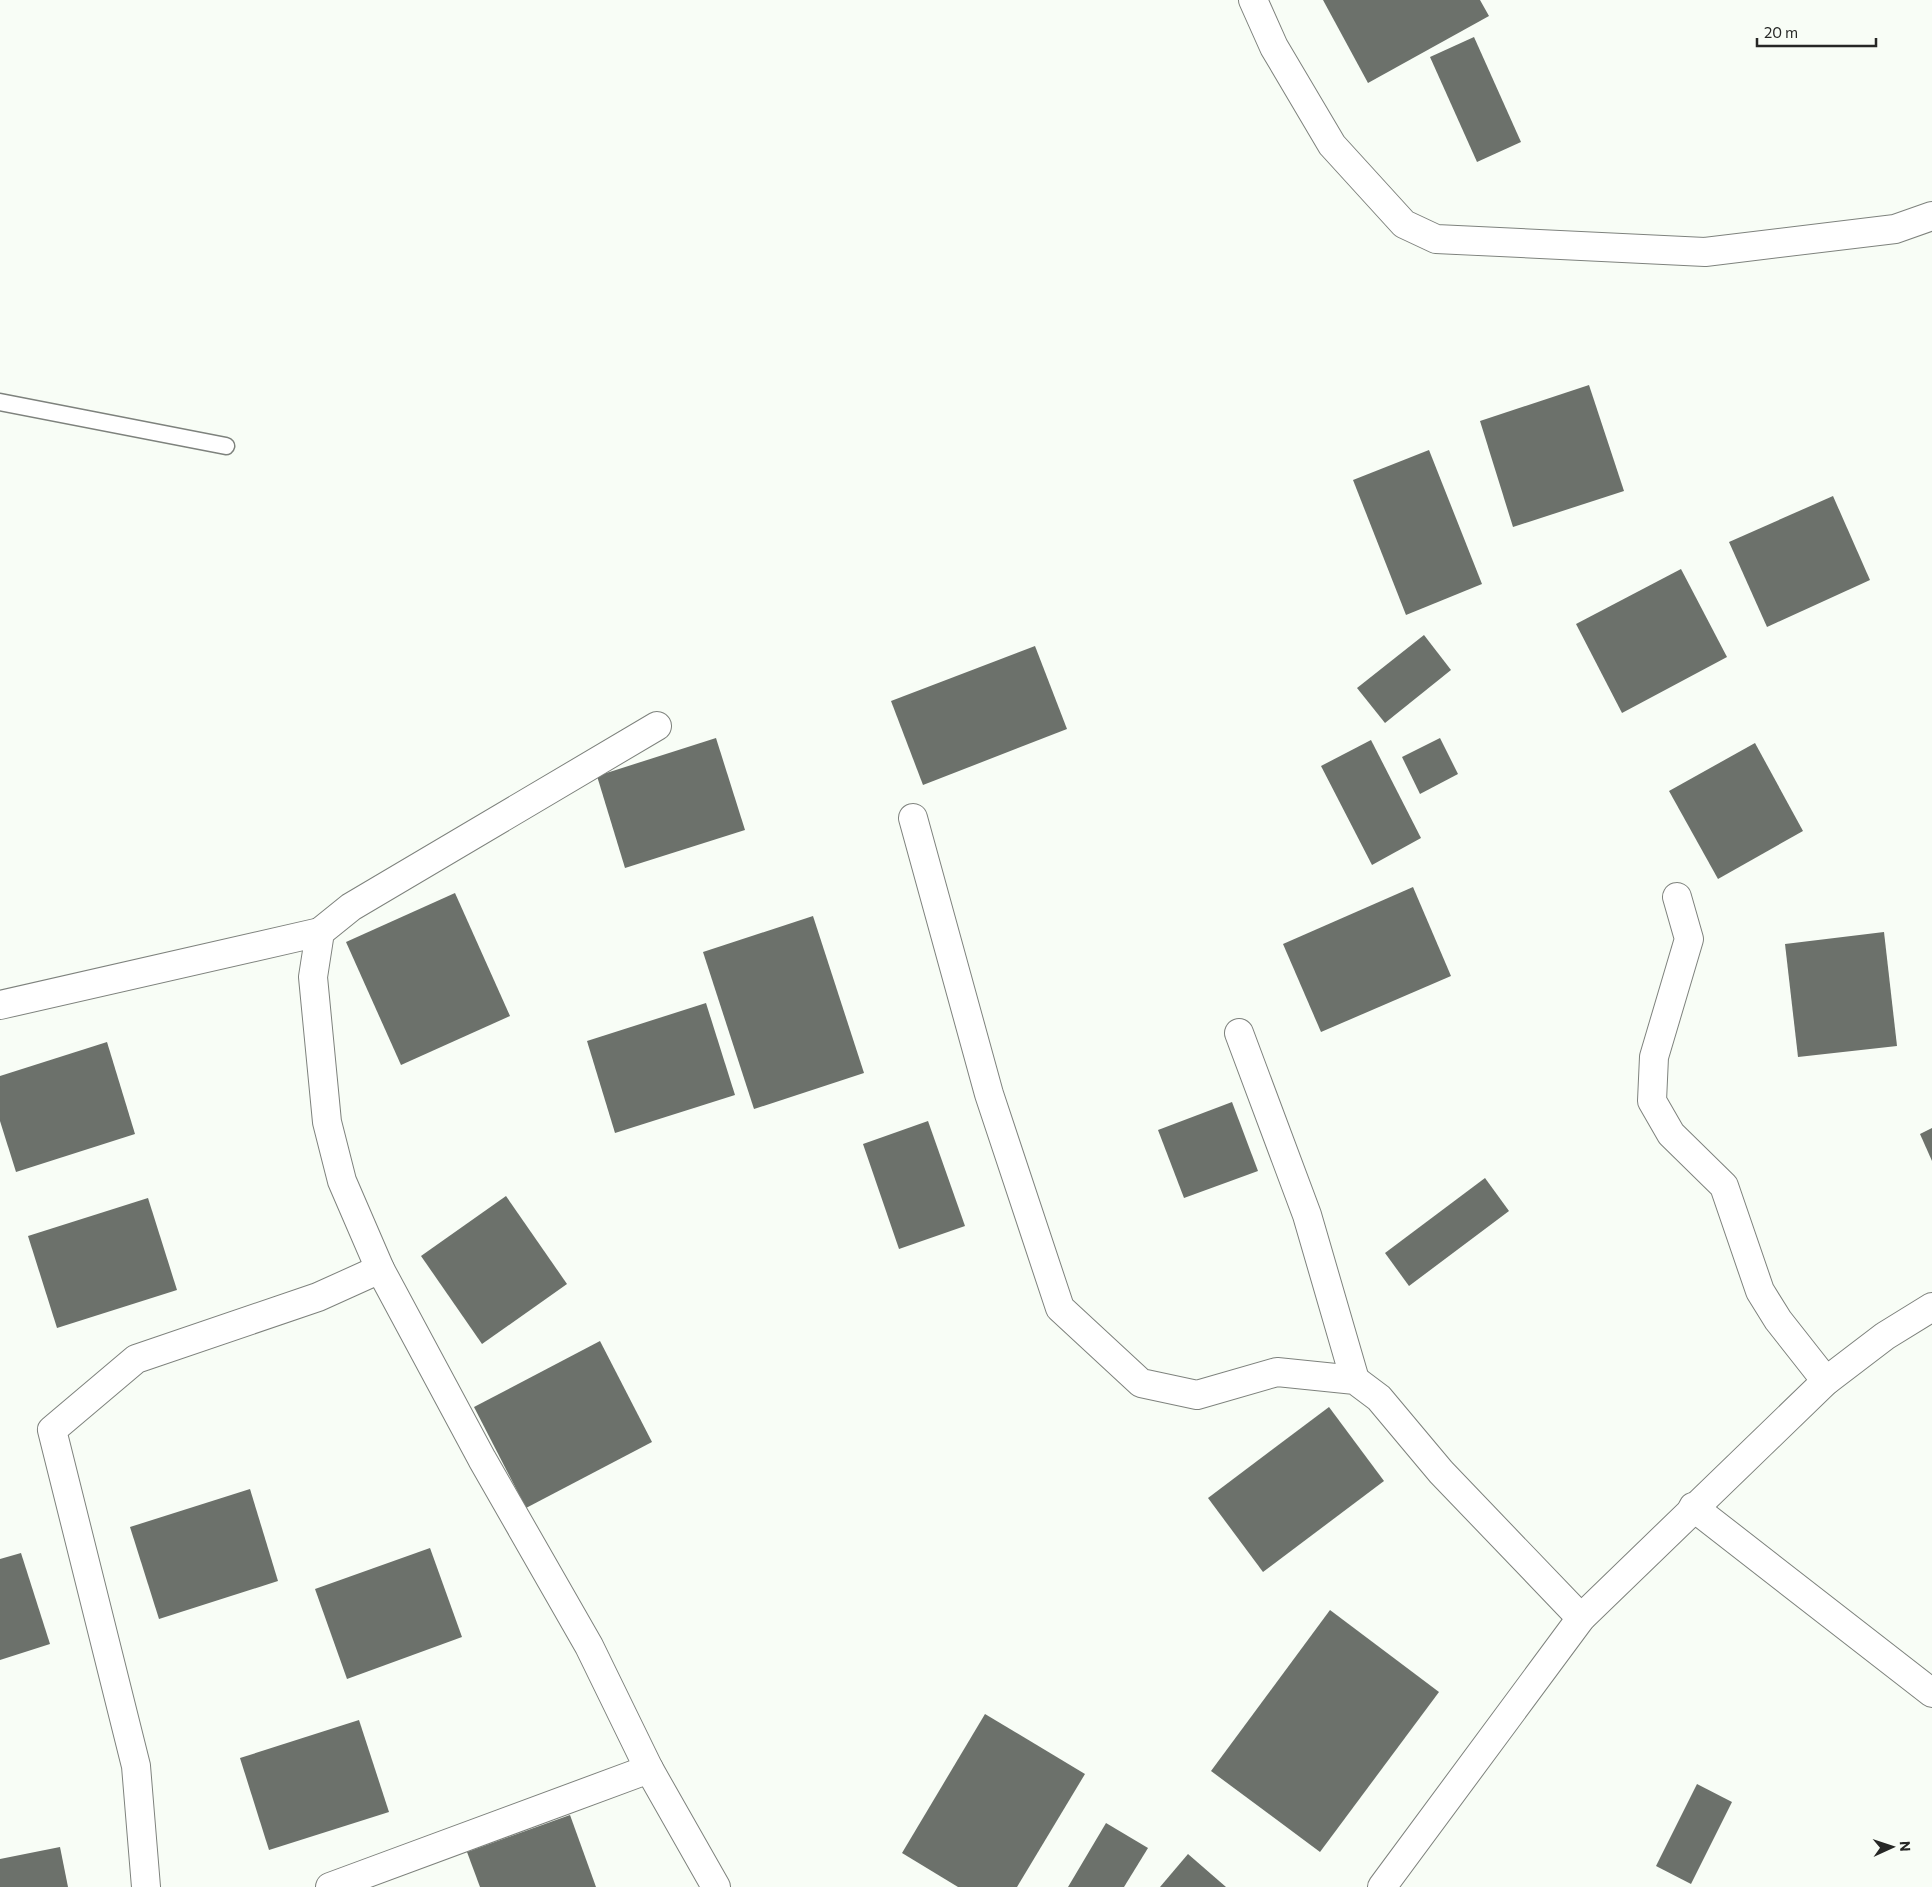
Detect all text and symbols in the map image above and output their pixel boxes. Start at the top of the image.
scale bar [1757,15,1876,47]
text: 20 m [1764,23,1798,41]
north arrow [1867,1822,1917,1872]
text: N [1897,1841,1914,1852]

